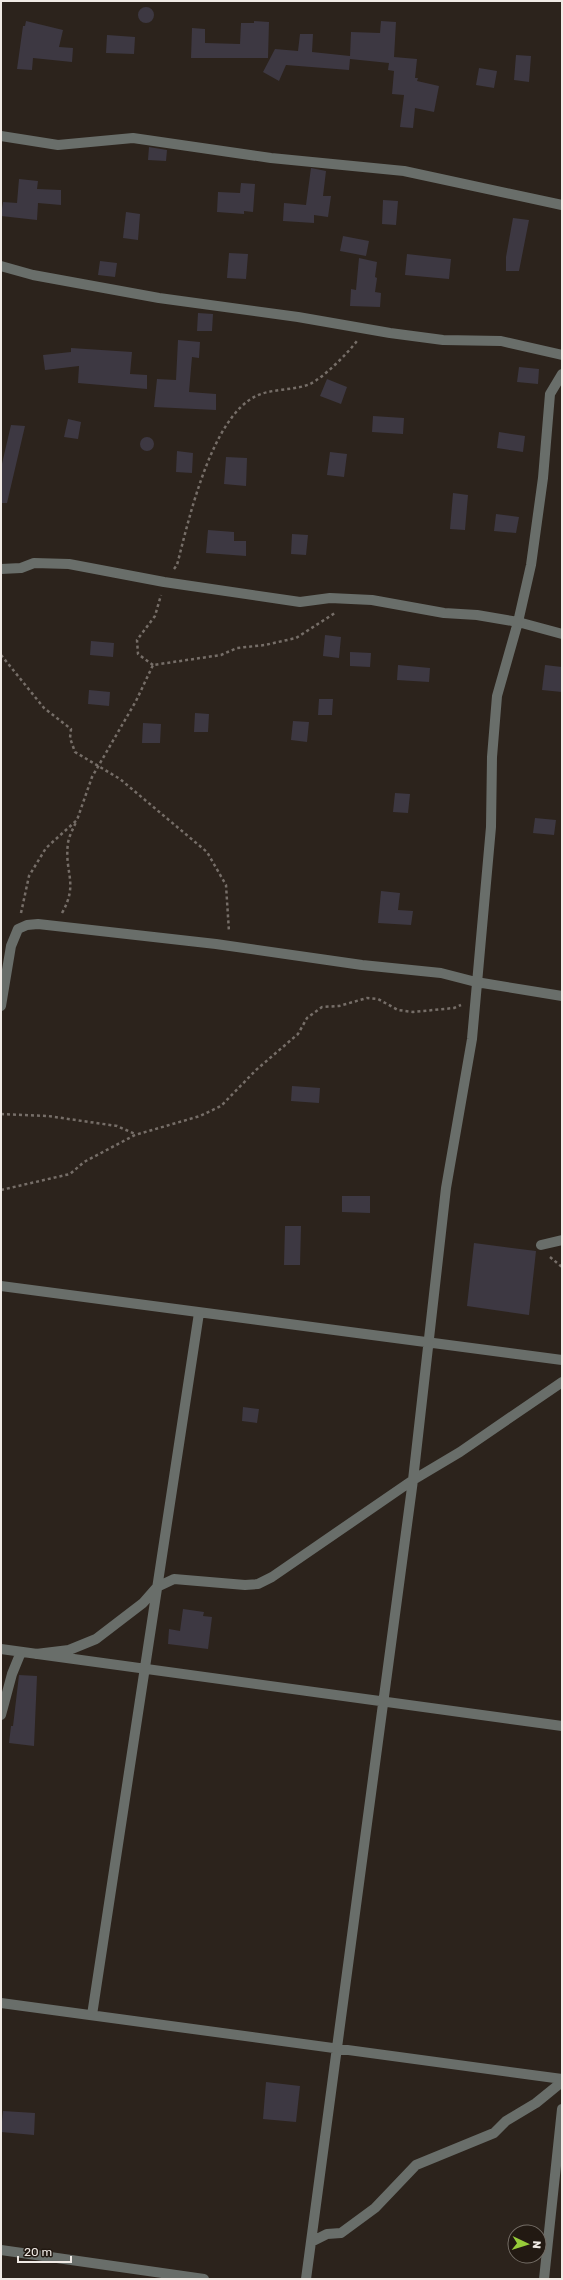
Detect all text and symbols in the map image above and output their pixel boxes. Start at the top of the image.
north arrow [507,2224,547,2264]
scale bar [18,2238,71,2264]
text: N [530,2240,543,2249]
text: 20 m [24,2245,52,2259]

